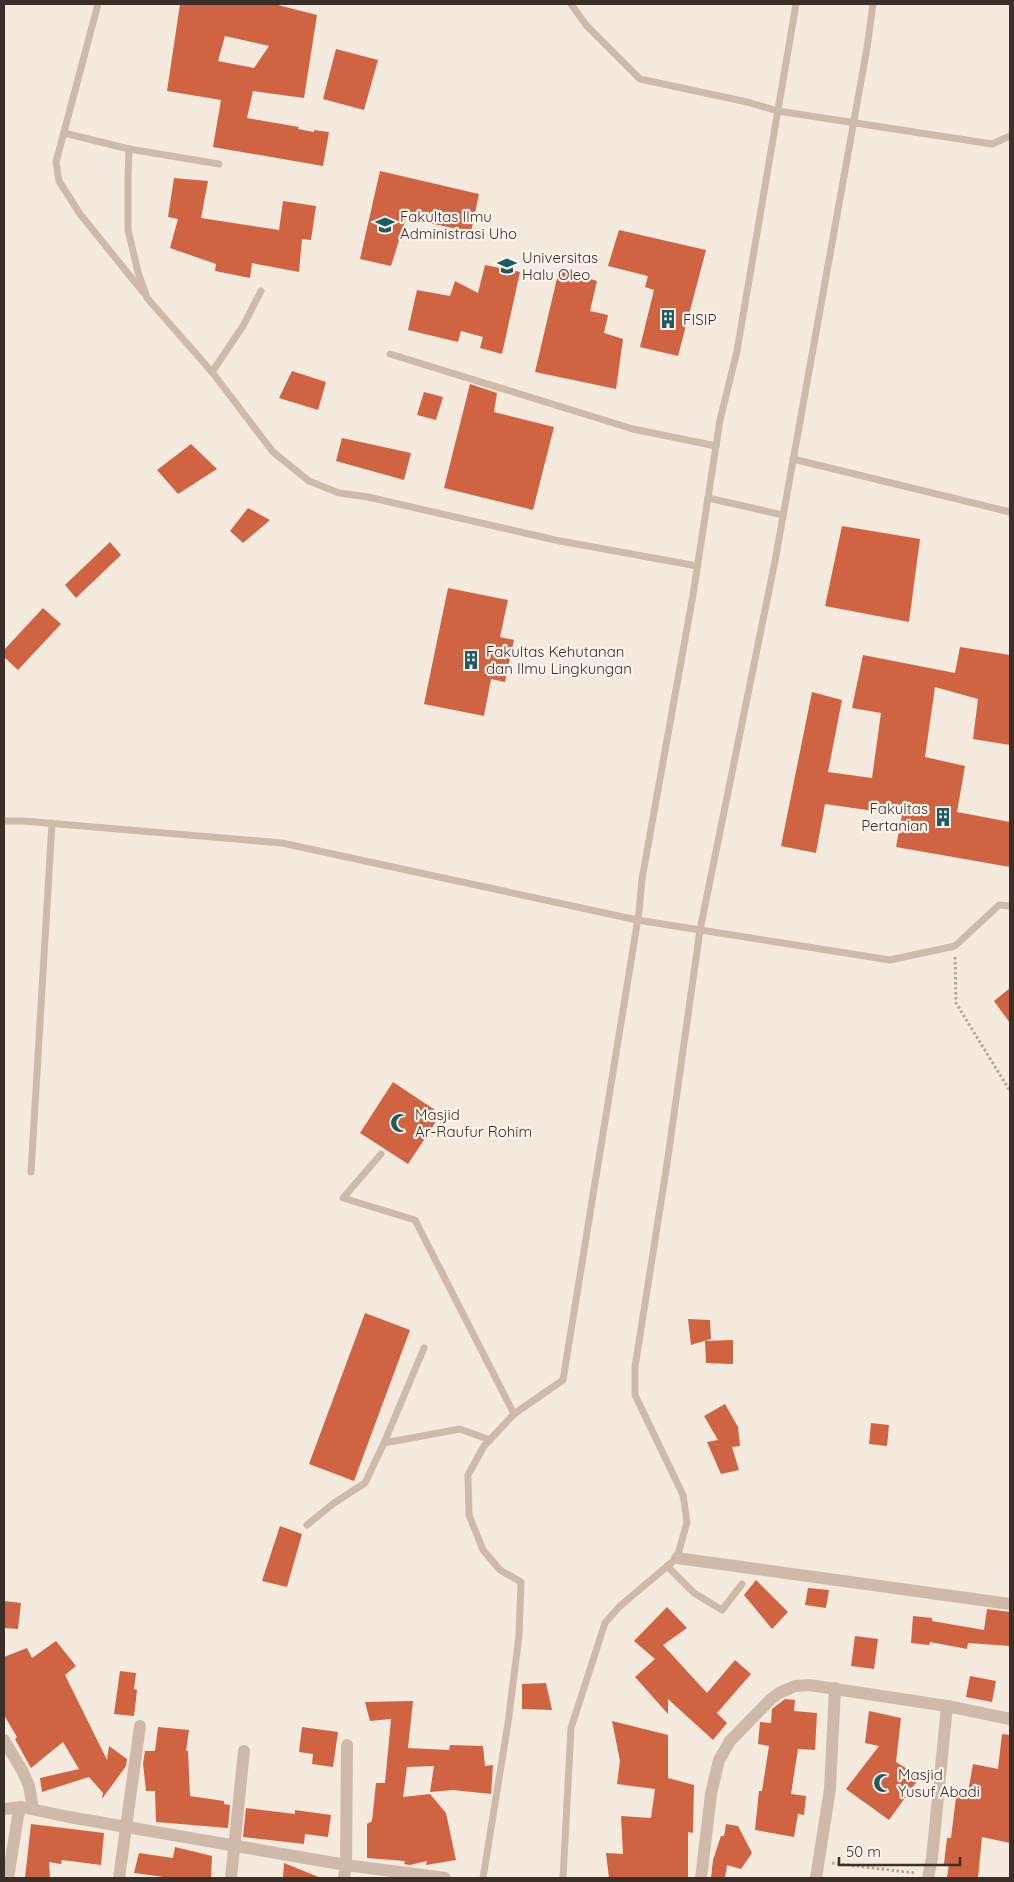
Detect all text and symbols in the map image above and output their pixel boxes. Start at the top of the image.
place label: Fakultas Ilmu Administrasi Uho [400,207,517,243]
school or university icon: Fakultas Ilmu Administrasi Uho [374,214,396,236]
place label: Universitas Halu Oleo [522,248,598,284]
school or university icon: Universitas Halu Oleo [496,255,518,277]
building icon: FISIP [657,308,679,330]
place label: FISIP [683,310,716,329]
place label: Fakultas Kehutanan dan Ilmu Lingkungan [486,642,632,678]
building icon: Fakultas Kehutanan dan Ilmu Lingkungan [460,649,482,671]
place label: Fakultas Pertanian [861,799,928,835]
building icon: Fakultas Pertanian [932,806,954,828]
place label: Masjid Ar-Raufur Rohim [415,1105,532,1141]
mosque icon: Masjid Ar-Raufur Rohim [389,1112,411,1134]
place label: Masjid Yusuf Abadi [898,1765,980,1801]
mosque icon: Masjid Yusuf Abadi [872,1772,894,1794]
scale bar [839,1834,960,1866]
text: 50 m [846,1842,881,1861]

